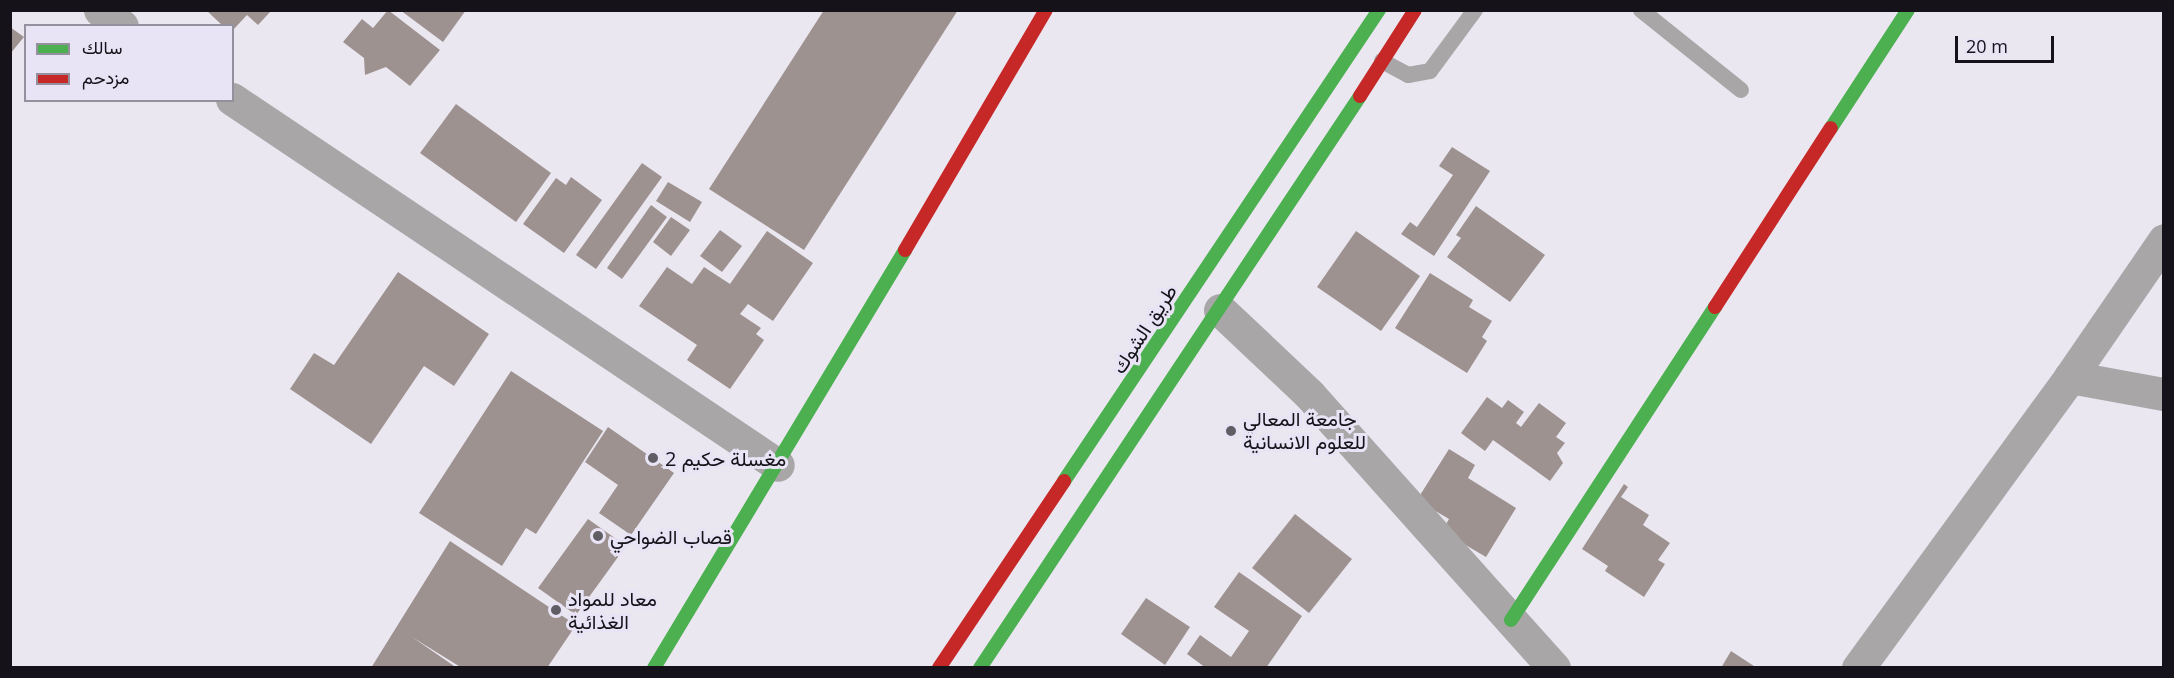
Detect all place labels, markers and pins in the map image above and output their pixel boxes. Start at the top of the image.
place label: جامعة المعالي للعلوم الانسانية [1243,407,1366,454]
marker: جامعة المعالي للعلوم الانسانية [1224,424,1238,438]
place label: مغسلة حكيم 2 [665,446,786,470]
marker: مغسلة حكيم 2 [646,451,660,465]
place label: قصاب الضواحي [610,524,732,548]
marker: قصاب الضواحي [591,529,605,543]
place label: معاد للمواد الغذائية [568,586,657,633]
marker: معاد للمواد الغذائية [549,603,563,617]

